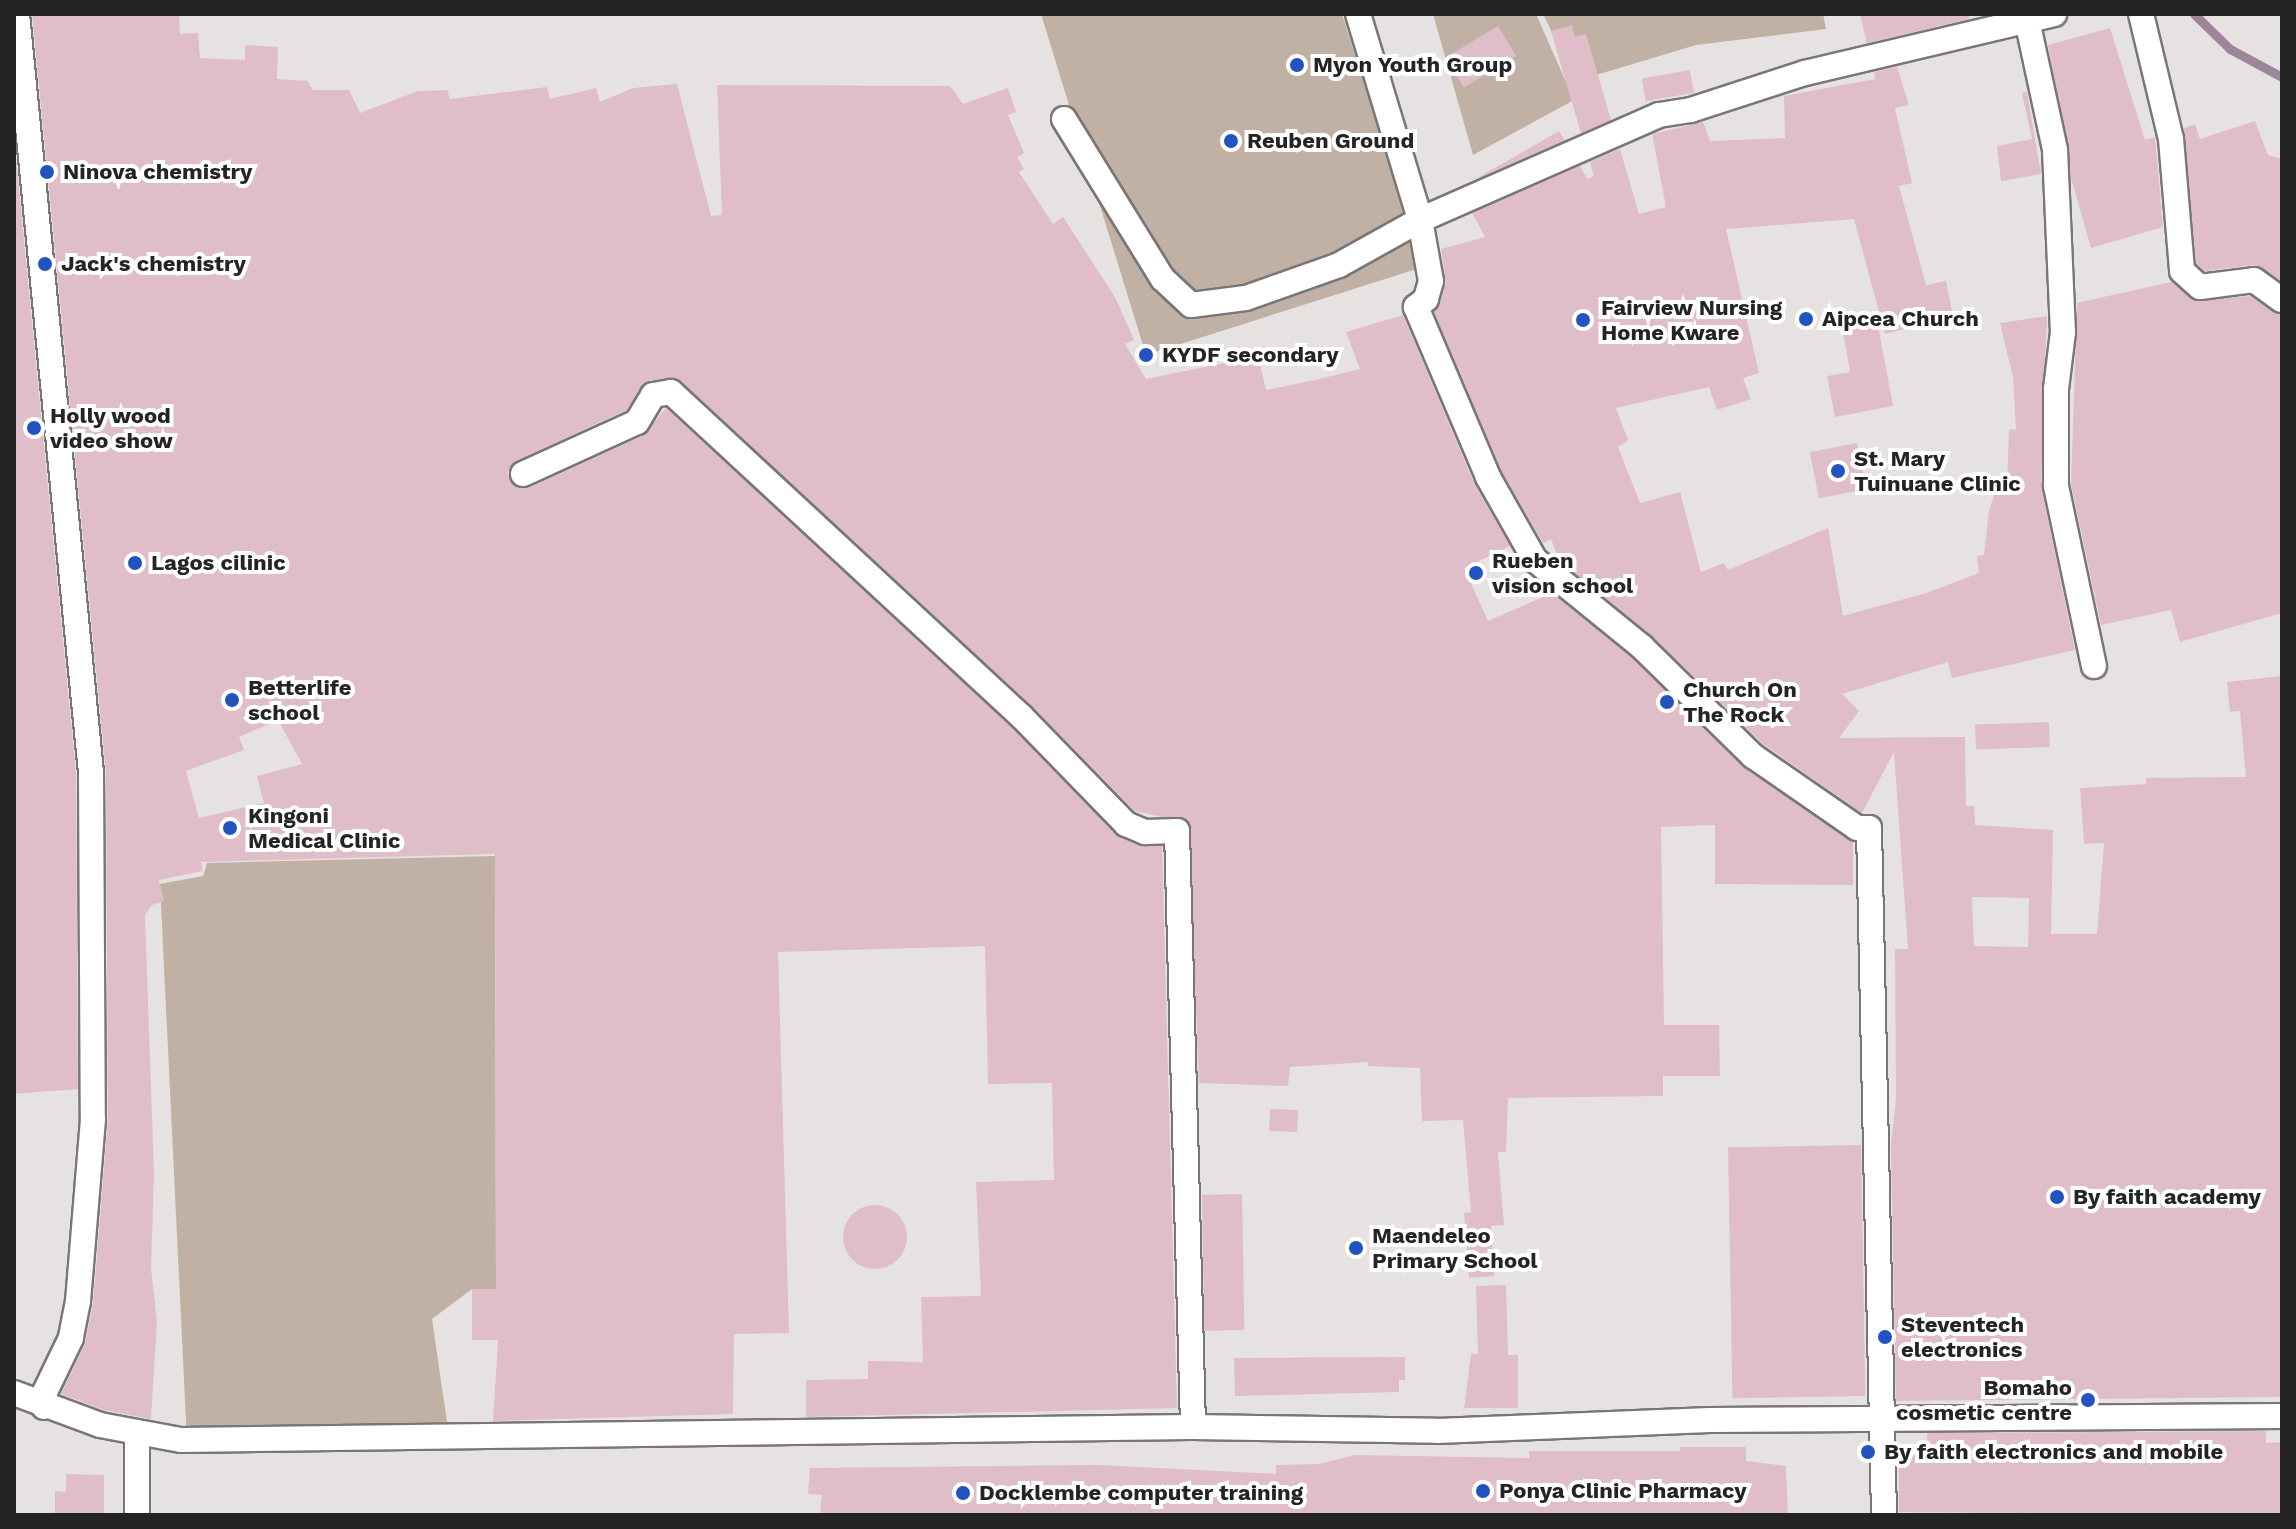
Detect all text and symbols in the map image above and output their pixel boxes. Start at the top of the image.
place label: Myon Youth Group [1313,52,1513,78]
marker: Myon Youth Group [1288,56,1306,74]
place label: Reuben Ground [1247,128,1414,154]
marker: Reuben Ground [1222,132,1240,150]
place label: Ninova chemistry [63,159,253,185]
marker: Ninova chemistry [38,163,56,181]
place label: Jack's chemistry [61,251,246,277]
marker: Jack's chemistry [36,255,54,273]
place label: Fairview Nursing Home Kware [1601,294,1783,346]
place label: Aipcea Church [1822,306,1979,332]
marker: Fairview Nursing Home Kware [1572,309,1594,331]
marker: Aipcea Church [1797,310,1815,328]
place label: KYDF secondary [1162,342,1339,368]
marker: KYDF secondary [1137,346,1155,364]
place label: Holly wood video show [50,402,173,454]
marker: Holly wood video show [25,419,43,437]
place label: St. Mary Tuinuane Clinic [1854,445,2021,496]
marker: St. Mary Tuinuane Clinic [1829,462,1847,480]
place label: Rueben vision school [1492,547,1633,598]
place label: Lagos cilinic [151,550,286,576]
marker: Lagos cilinic [126,554,144,572]
marker: Rueben vision school [1467,564,1485,582]
place label: Betterlife school [248,674,352,726]
place label: Church On The Rock [1683,676,1797,728]
marker: Betterlife school [223,691,241,709]
marker: Church On The Rock [1658,693,1676,711]
place label: Kingoni Medical Clinic [248,802,401,854]
marker: Kingoni Medical Clinic [219,817,241,839]
place label: By faith academy [2073,1184,2261,1210]
marker: By faith academy [2048,1188,2066,1206]
place label: Maendeleo Primary School [1372,1222,1538,1274]
marker: Maendeleo Primary School [1347,1239,1365,1257]
place label: Steventech electronics [1901,1311,2024,1362]
marker: Steventech electronics [1876,1328,1894,1346]
place label: Bomaho cosmetic centre [1896,1374,2072,1426]
marker: Bomaho cosmetic centre [2079,1391,2097,1409]
place label: By faith electronics and mobile [1884,1439,2224,1465]
marker: By faith electronics and mobile [1859,1443,1877,1461]
place label: Ponya Clinic Pharmacy [1499,1478,1747,1504]
place label: Docklembe computer training [979,1480,1304,1506]
marker: Ponya Clinic Pharmacy [1474,1482,1492,1500]
marker: Docklembe computer training [954,1484,972,1502]

